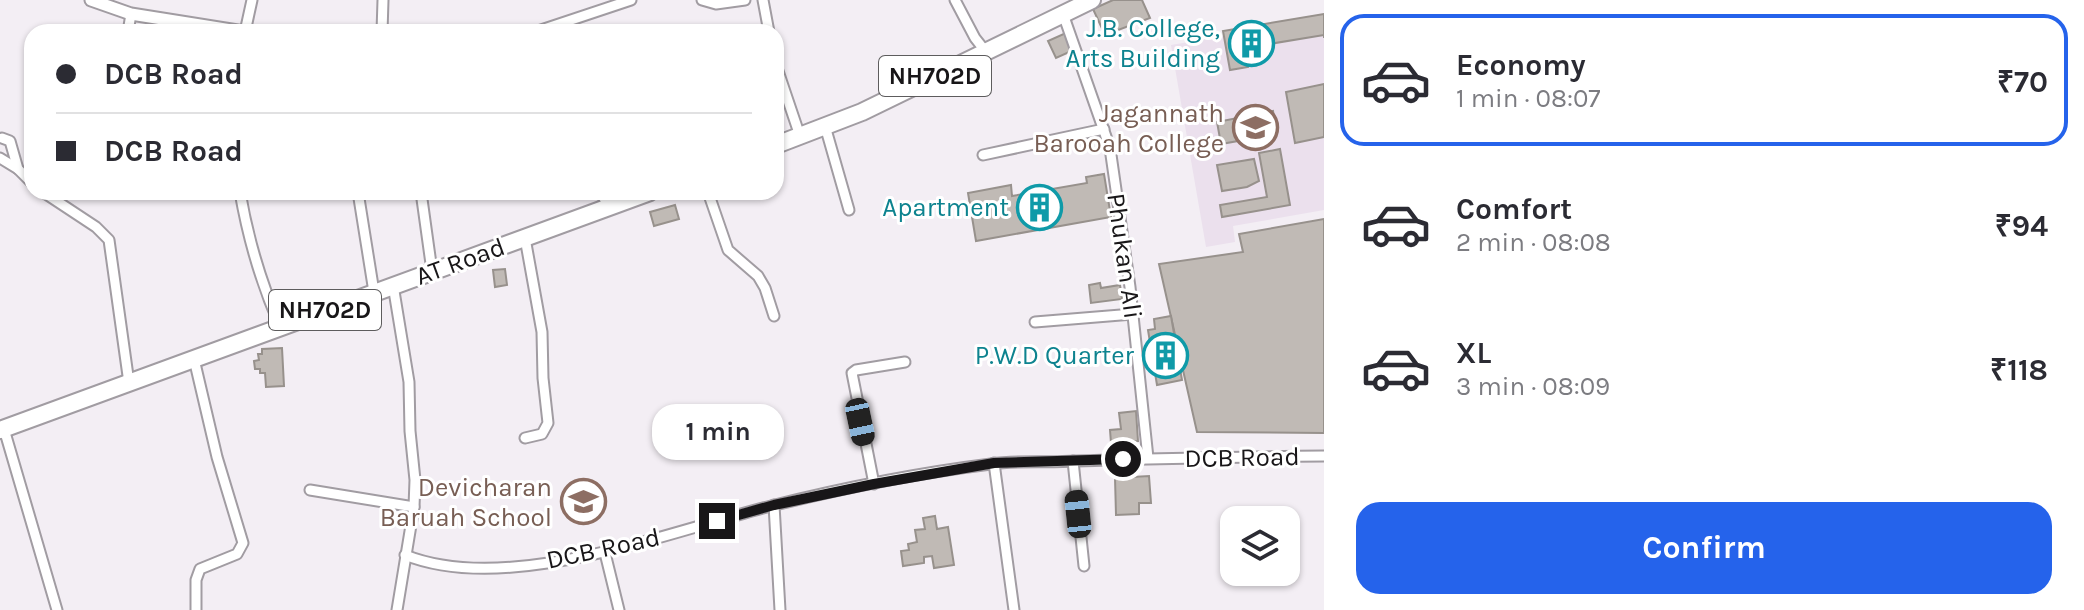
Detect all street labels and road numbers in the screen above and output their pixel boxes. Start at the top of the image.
road number: NH702D [879,56,991,96]
street label: Phukan Ali [1100,191,1149,321]
street label: AT Road [411,231,509,292]
road number: NH702D [269,290,381,330]
street label: DCB Road [1184,441,1300,474]
street label: DCB Road [543,521,663,576]

